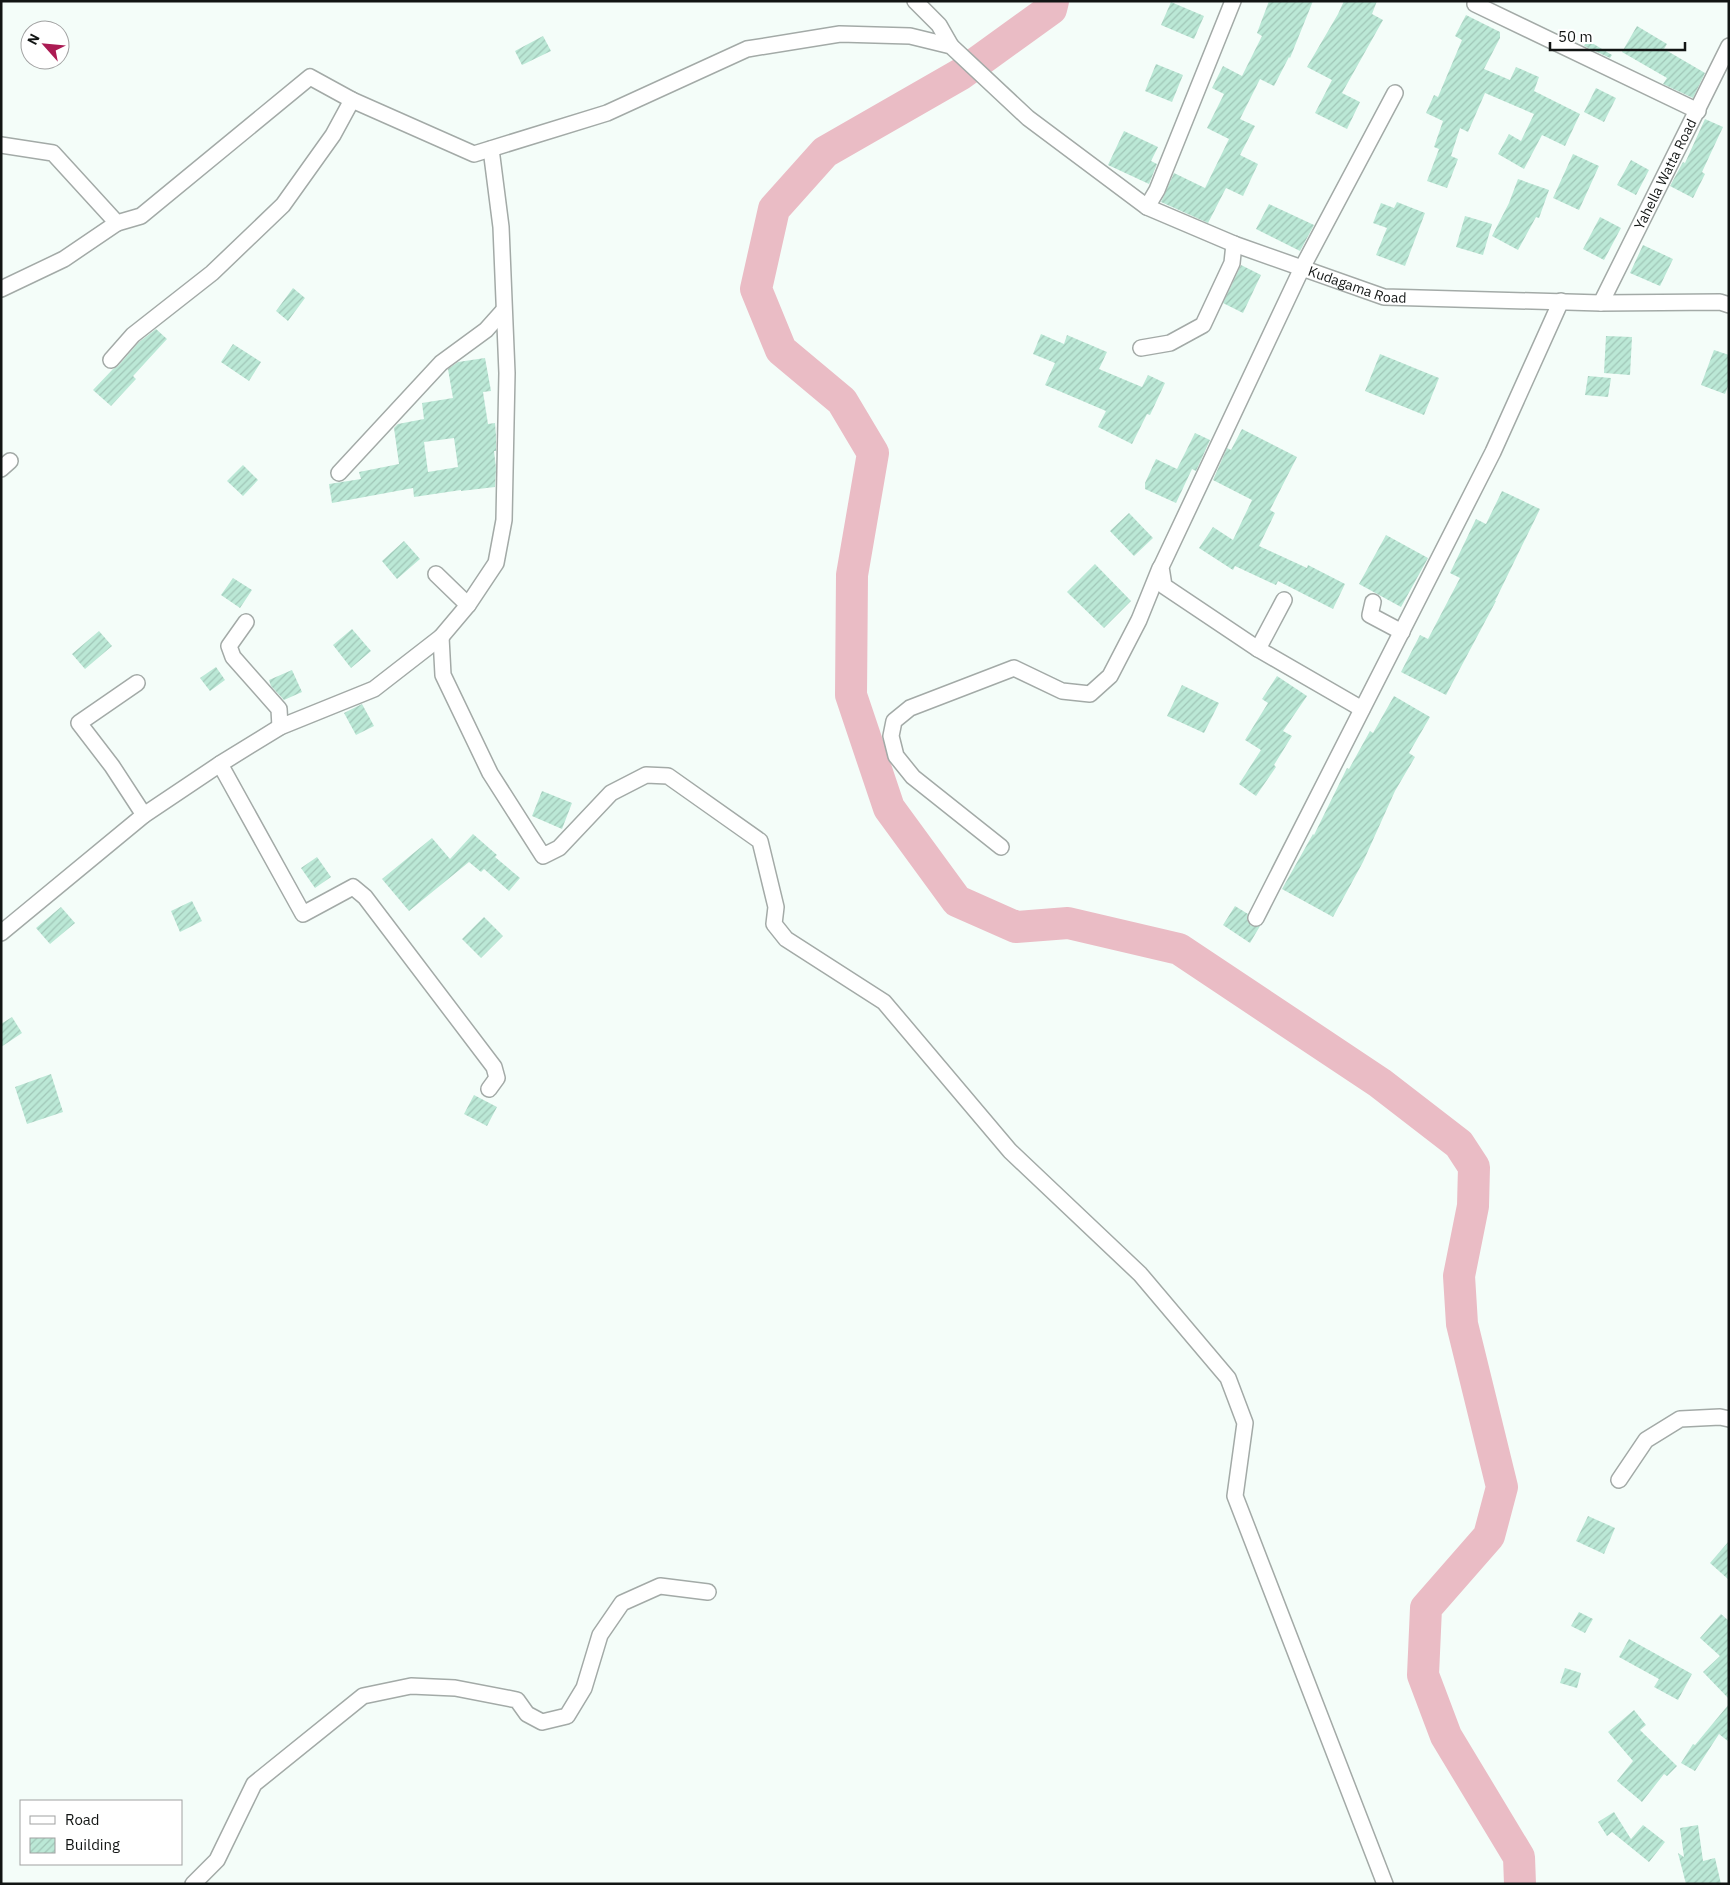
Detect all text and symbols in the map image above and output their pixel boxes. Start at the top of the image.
north arrow [20,20,70,70]
scale bar [1550,20,1685,52]
text: 50 m [1558,27,1593,46]
text: N [23,30,44,48]
street label: Yahella Watta Road [1630,116,1700,233]
street label: Kudagama Road [1306,262,1407,307]
legend [20,1800,182,1865]
text: Road [65,1810,100,1829]
text: Building [65,1835,120,1854]

